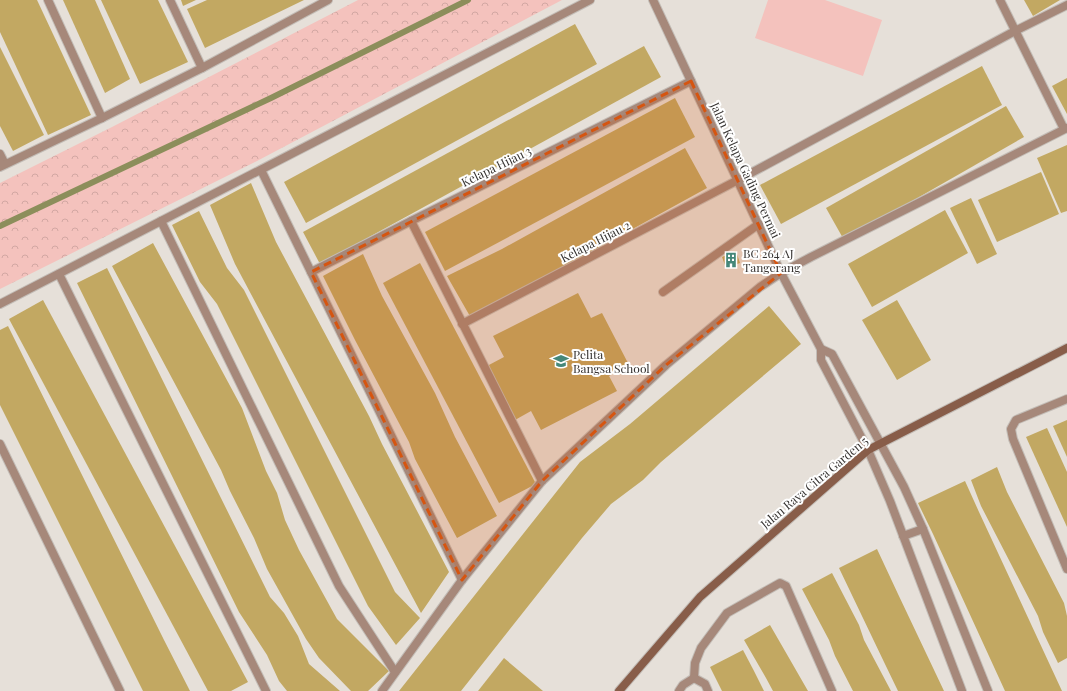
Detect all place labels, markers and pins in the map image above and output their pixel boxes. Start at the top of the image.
place label: BC 264 AJ Tangerang [743,245,801,275]
building icon: BC 264 AJ Tangerang [722,251,740,269]
place label: Pelita Bangsa School [573,346,650,376]
school or university icon: Pelita Bangsa School [552,352,570,370]

